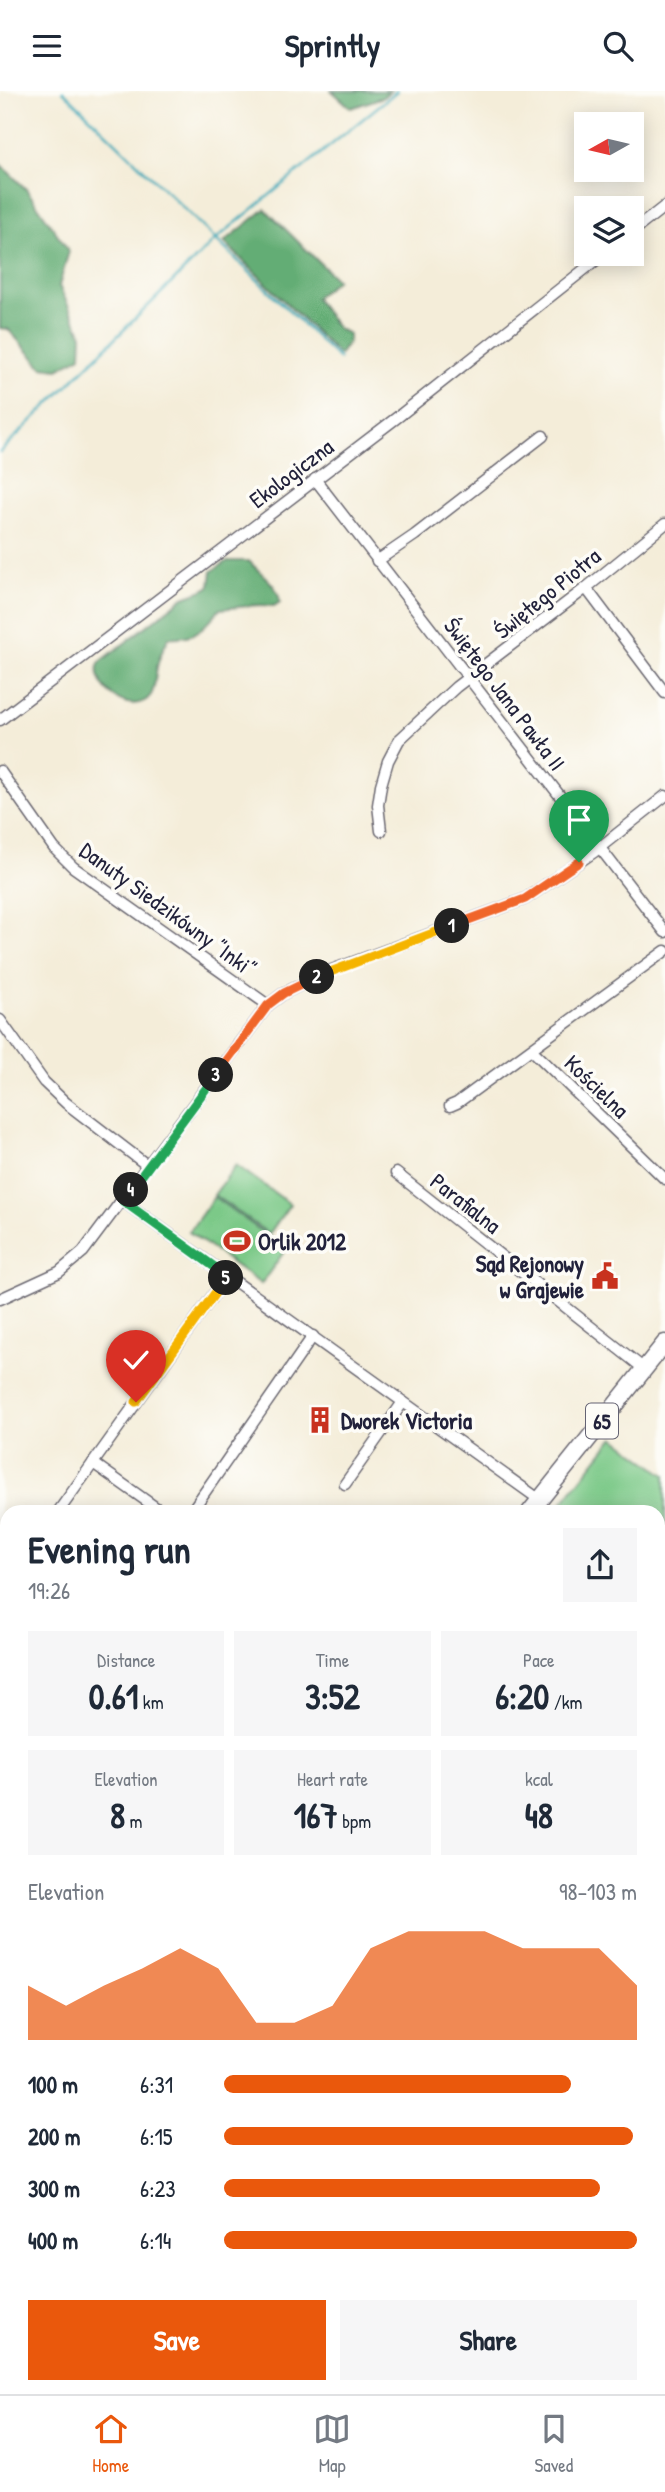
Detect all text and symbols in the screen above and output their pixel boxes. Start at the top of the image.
text: Sprintly [285,24,380,67]
icon: menu [28,27,66,65]
icon: search [599,27,637,65]
north arrow [574,112,644,182]
map controls [574,112,644,266]
button: layers [574,196,644,266]
street label: Ekologiczna [243,431,339,515]
street label: Świętego Piotra [487,540,607,646]
street label: Świętego Jana Pawła II [437,611,573,777]
pin [549,790,609,862]
icon: arrive [560,801,598,839]
street label: Danuty Siedzikówny ”Inki” [74,835,262,983]
pin: 1 [434,909,470,943]
text: 1 [448,912,455,938]
pin: 2 [300,959,334,994]
text: 2 [312,963,321,989]
street label: Kościelna [558,1047,636,1125]
pin: 3 [198,1058,234,1093]
text: 3 [211,1061,220,1087]
street label: Parafialna [424,1166,508,1240]
pin: 4 [114,1173,148,1207]
text: 4 [127,1176,134,1202]
sports icon: Orlik 2012 [222,1226,252,1256]
place label: Orlik 2012 [258,1226,346,1257]
place label: Sąd Rejonowy w Grajewie [476,1248,585,1305]
pin: 5 [208,1261,244,1295]
public building icon: Sąd Rejonowy w Grajewie [590,1261,620,1291]
text: 5 [221,1264,230,1290]
pin [106,1330,166,1402]
icon: check [117,1341,155,1379]
road number: 65 [586,1403,618,1439]
building icon: Dworek Victoria [305,1405,335,1435]
place label: Dworek Victoria [341,1405,472,1436]
text: Evening run [28,1523,191,1575]
button: share [563,1528,637,1602]
text: 19:26 [28,1575,70,1606]
text: Distance [97,1647,155,1673]
text: Time [316,1647,349,1673]
text: Pace [523,1647,555,1673]
text: 0.61 [89,1673,138,1720]
text: 3:52 [305,1673,360,1720]
text: 6:20 [495,1673,549,1720]
text: km [138,1689,164,1715]
text: /km [549,1689,583,1715]
text: Elevation [95,1766,158,1792]
text: Heart rate [297,1766,368,1792]
text: kcal [525,1766,553,1792]
text: 8 [110,1792,125,1839]
text: 167 [294,1792,338,1839]
text: 48 [525,1792,553,1839]
text: m [125,1808,142,1834]
text: bpm [338,1808,371,1834]
text: Elevation [28,1876,104,1907]
text: 98–103 m [559,1876,637,1907]
text: 100 m [28,2069,78,2100]
text: 6:31 [140,2069,173,2100]
text: 200 m [28,2121,80,2152]
text: 6:15 [140,2121,173,2152]
text: 300 m [28,2173,80,2204]
text: 6:23 [140,2173,176,2204]
text: 400 m [28,2225,78,2256]
text: 6:14 [140,2225,172,2256]
button: Save [28,2300,326,2380]
button: Share [340,2300,637,2380]
tab: Home [92,2410,130,2478]
tab: Map [313,2410,351,2478]
tab: Saved [535,2410,573,2478]

